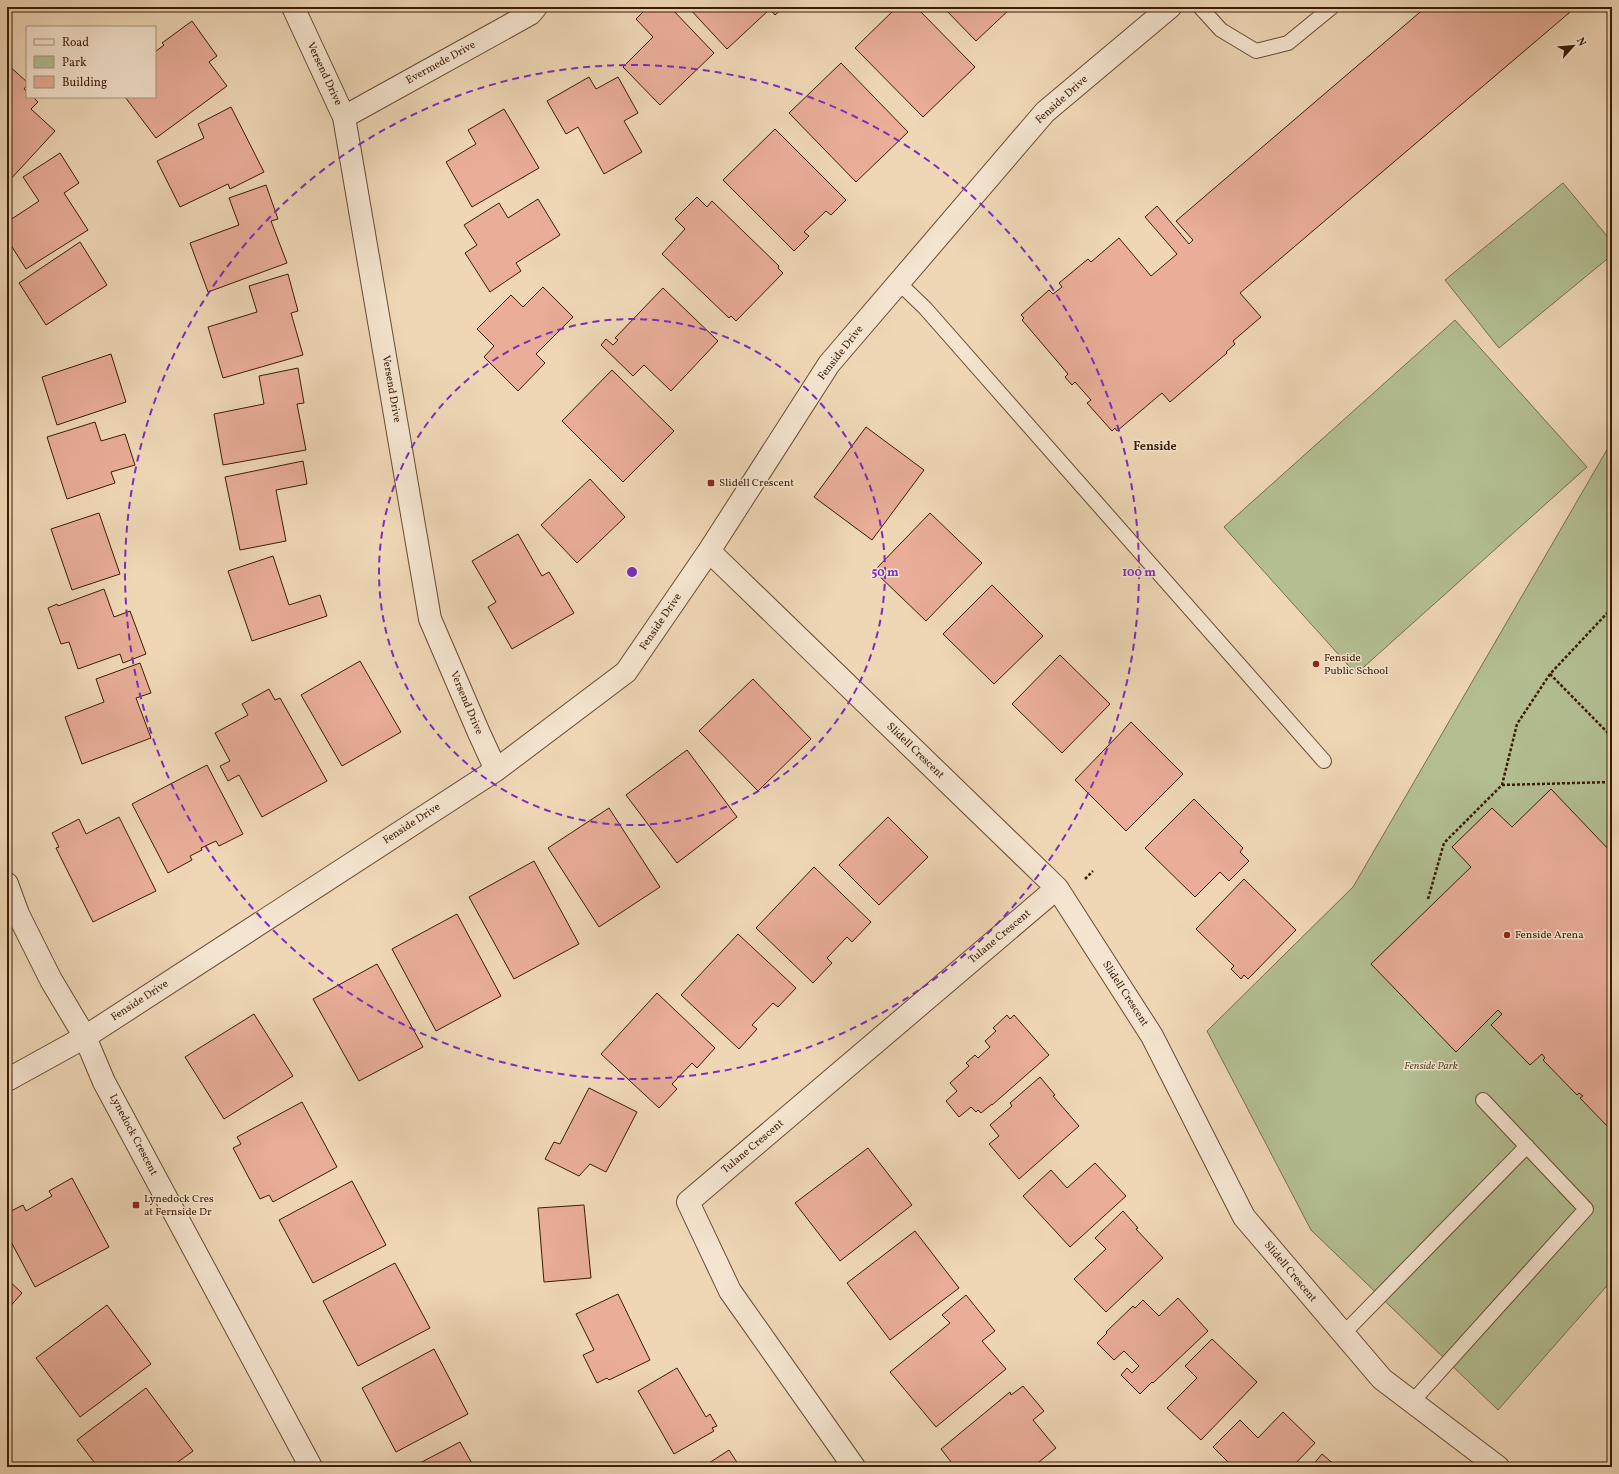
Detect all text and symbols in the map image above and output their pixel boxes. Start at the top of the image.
legend [26,26,156,98]
north arrow [1553,26,1593,66]
text: Road [62,35,89,51]
text: N [1572,35,1589,49]
street label: Evermede Drive [403,38,479,88]
street label: Versend Drive [303,40,345,108]
text: Park [62,55,87,71]
street label: Fenside Drive [1032,72,1092,128]
text: Building [62,75,107,91]
street label: Fenside Drive [815,322,867,384]
street label: Versend Drive [378,354,404,424]
district label: Fenside [1133,439,1177,455]
place label: Slidell Crescent [719,476,794,491]
marker: Slidell Crescent [706,478,716,488]
centre of rings [625,565,639,579]
text: 50 m [871,565,899,581]
text: 100 m [1122,565,1156,581]
street label: Fenside Drive [636,590,686,654]
place label: Fenside Public School [1324,651,1388,679]
marker: Fenside Public School [1311,659,1321,669]
street label: Versend Drive [446,669,486,737]
street label: Slidell Crescent [883,720,947,783]
street label: Fenside Drive [380,800,444,848]
street label: Tulane Crescent [966,906,1034,968]
place label: Fenside Arena [1515,928,1584,943]
marker: Fenside Arena [1502,930,1512,940]
street label: Slidell Crescent [1098,958,1152,1030]
street label: Fenside Drive [108,977,172,1025]
park label: Fenside Park [1404,1059,1458,1074]
street label: Lynedock Crescent [105,1092,161,1178]
street label: Tulane Crescent [719,1116,787,1178]
place label: Lynedock Cres at Fernside Dr [144,1192,214,1220]
marker: Lynedock Cres at Fernside Dr [131,1200,141,1210]
street label: Slidell Crescent [1260,1238,1320,1306]

